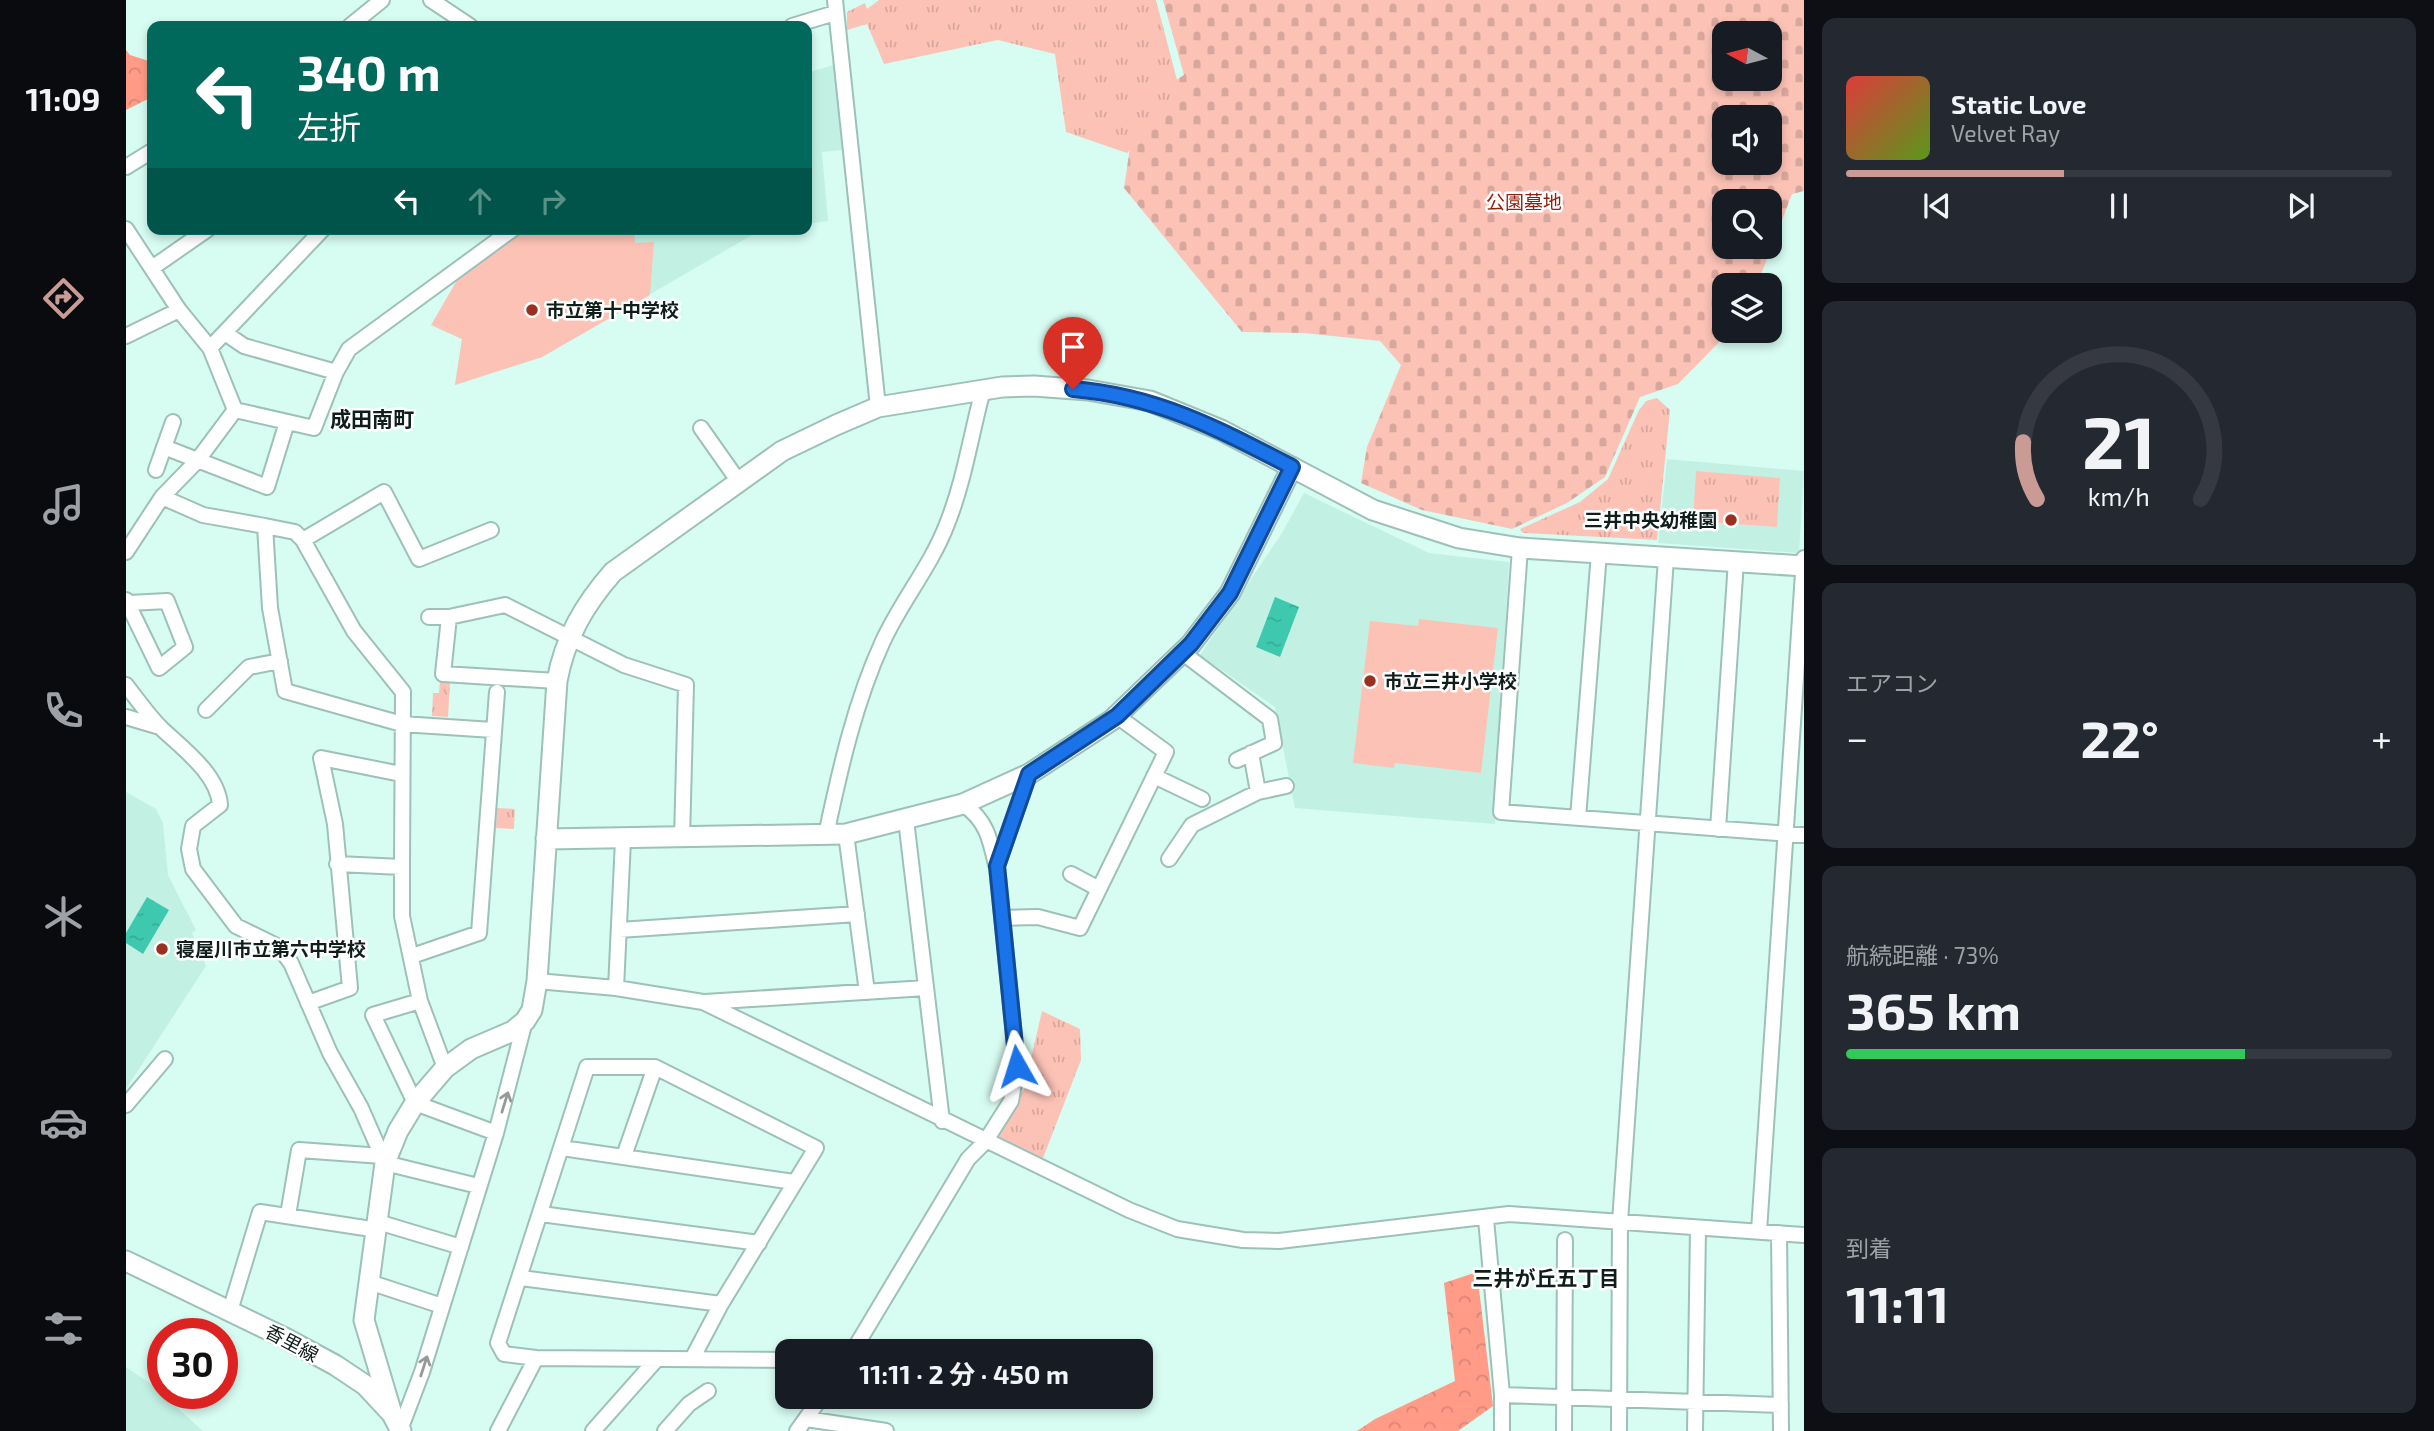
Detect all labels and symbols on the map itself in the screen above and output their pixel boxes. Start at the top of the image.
north arrow [1712,21,1782,91]
park label: 公園墓地 [1486,190,1562,213]
place label: 市立第十中学校 [546,298,679,321]
marker: 市立第十中学校 [524,302,540,318]
pin [1043,317,1103,389]
district label: 成田南町 [330,406,414,431]
place label: 三井中央幼稚園 [1584,508,1717,531]
marker: 三井中央幼稚園 [1723,512,1739,528]
place label: 市立三井小学校 [1384,669,1517,692]
marker: 市立三井小学校 [1362,673,1378,689]
place label: 寝屋川市立第六中学校 [176,937,366,960]
marker: 寝屋川市立第六中学校 [154,941,170,957]
position arrow [980,1029,1054,1103]
one-way arrow [500,1091,513,1113]
district label: 三井が丘五丁目 [1473,1265,1620,1290]
speed limit sign: 30 [147,1318,238,1409]
street label: 香里線 [262,1319,323,1366]
one-way arrow [418,1355,431,1377]

